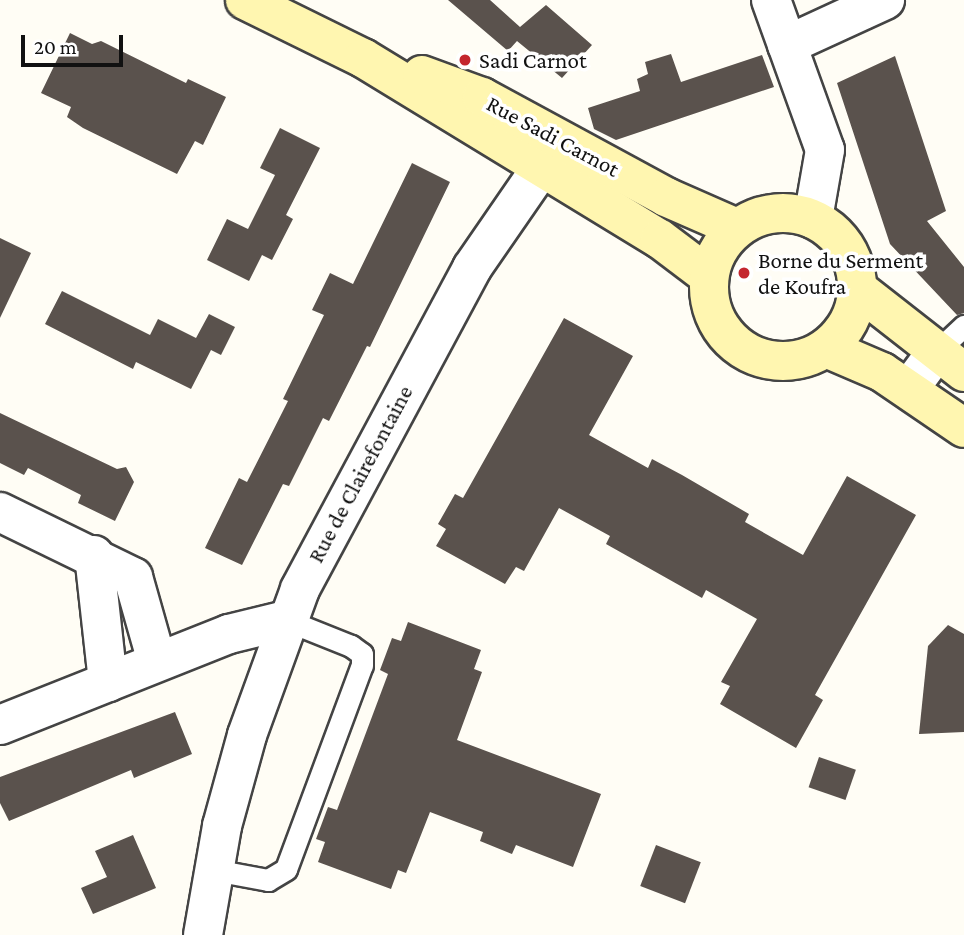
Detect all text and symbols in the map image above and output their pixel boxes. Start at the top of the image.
scale bar [24,21,126,65]
text: 20 m [34,35,77,59]
place label: Sadi Carnot [479,46,586,74]
marker: Sadi Carnot [457,52,473,68]
street label: Rue Sadi Carnot [482,89,624,183]
place label: Borne du Serment de Koufra [758,246,923,300]
marker: Borne du Serment de Koufra [736,265,752,281]
street label: Rue de Clairefontaine [302,381,418,567]

